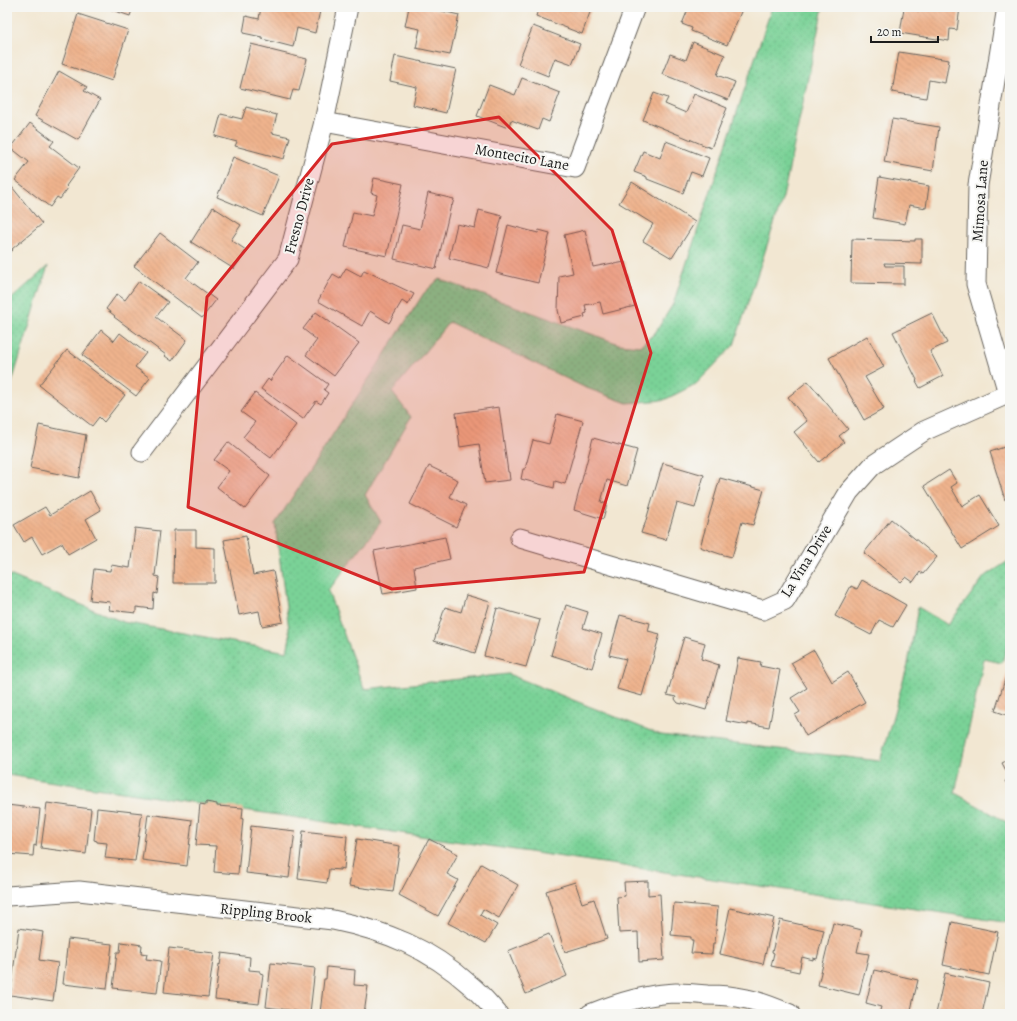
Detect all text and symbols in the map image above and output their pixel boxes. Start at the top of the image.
scale bar [871,18,938,44]
text: 20 m [877,24,901,40]
street label: Montecito Lane [473,139,571,175]
street label: Mimosa Lane [967,159,993,243]
street label: Fresno Drive [279,175,319,256]
street label: La Vina Drive [776,521,836,601]
street label: Rippling Brook [219,898,314,928]

